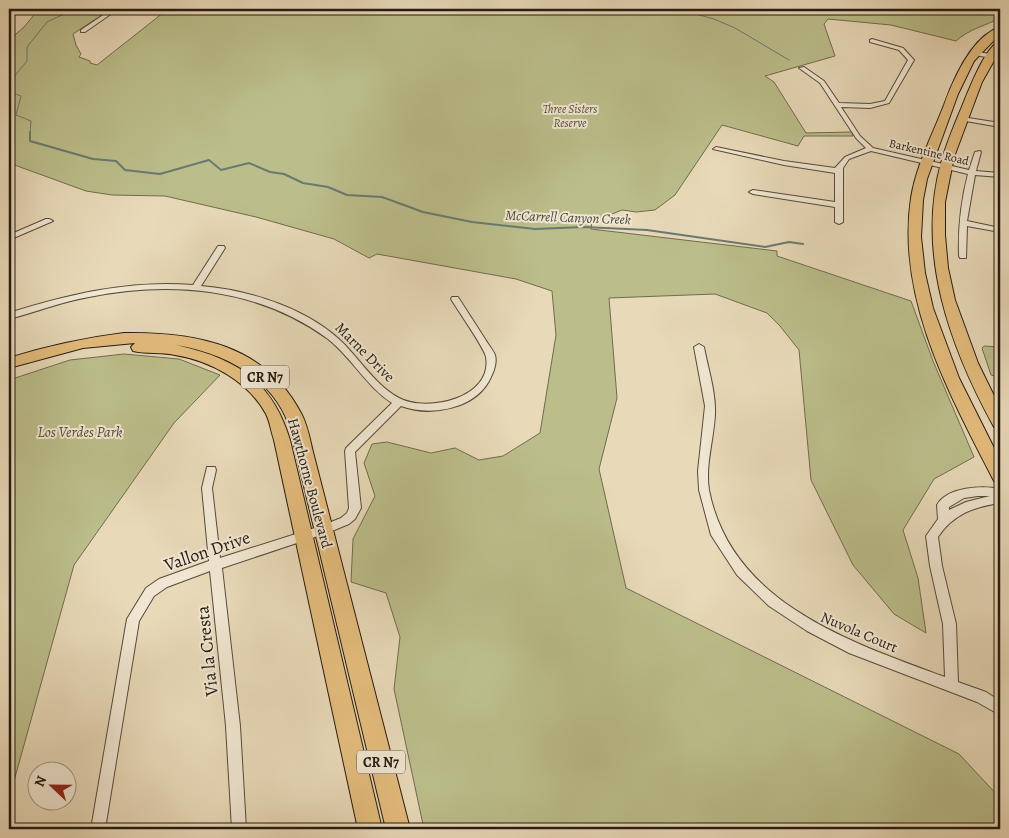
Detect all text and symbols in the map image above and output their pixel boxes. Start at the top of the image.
park label: Three Sisters Reserve [543,101,597,131]
street label: Barkentine Road [887,135,971,169]
water label: McCarrell Canyon Creek [505,206,631,229]
street label: Marne Drive [331,318,399,386]
road number: CR N7 [241,366,289,388]
street label: Hawthorne Boulevard [283,416,337,551]
park label: Los Verdes Park [37,422,123,442]
street label: Vallon Drive [160,525,253,577]
street label: Via la Cresta [190,604,224,698]
street label: Nuvola Court [817,607,901,657]
road number: CR N7 [357,750,405,774]
north arrow [28,760,78,810]
text: N [30,773,51,790]

